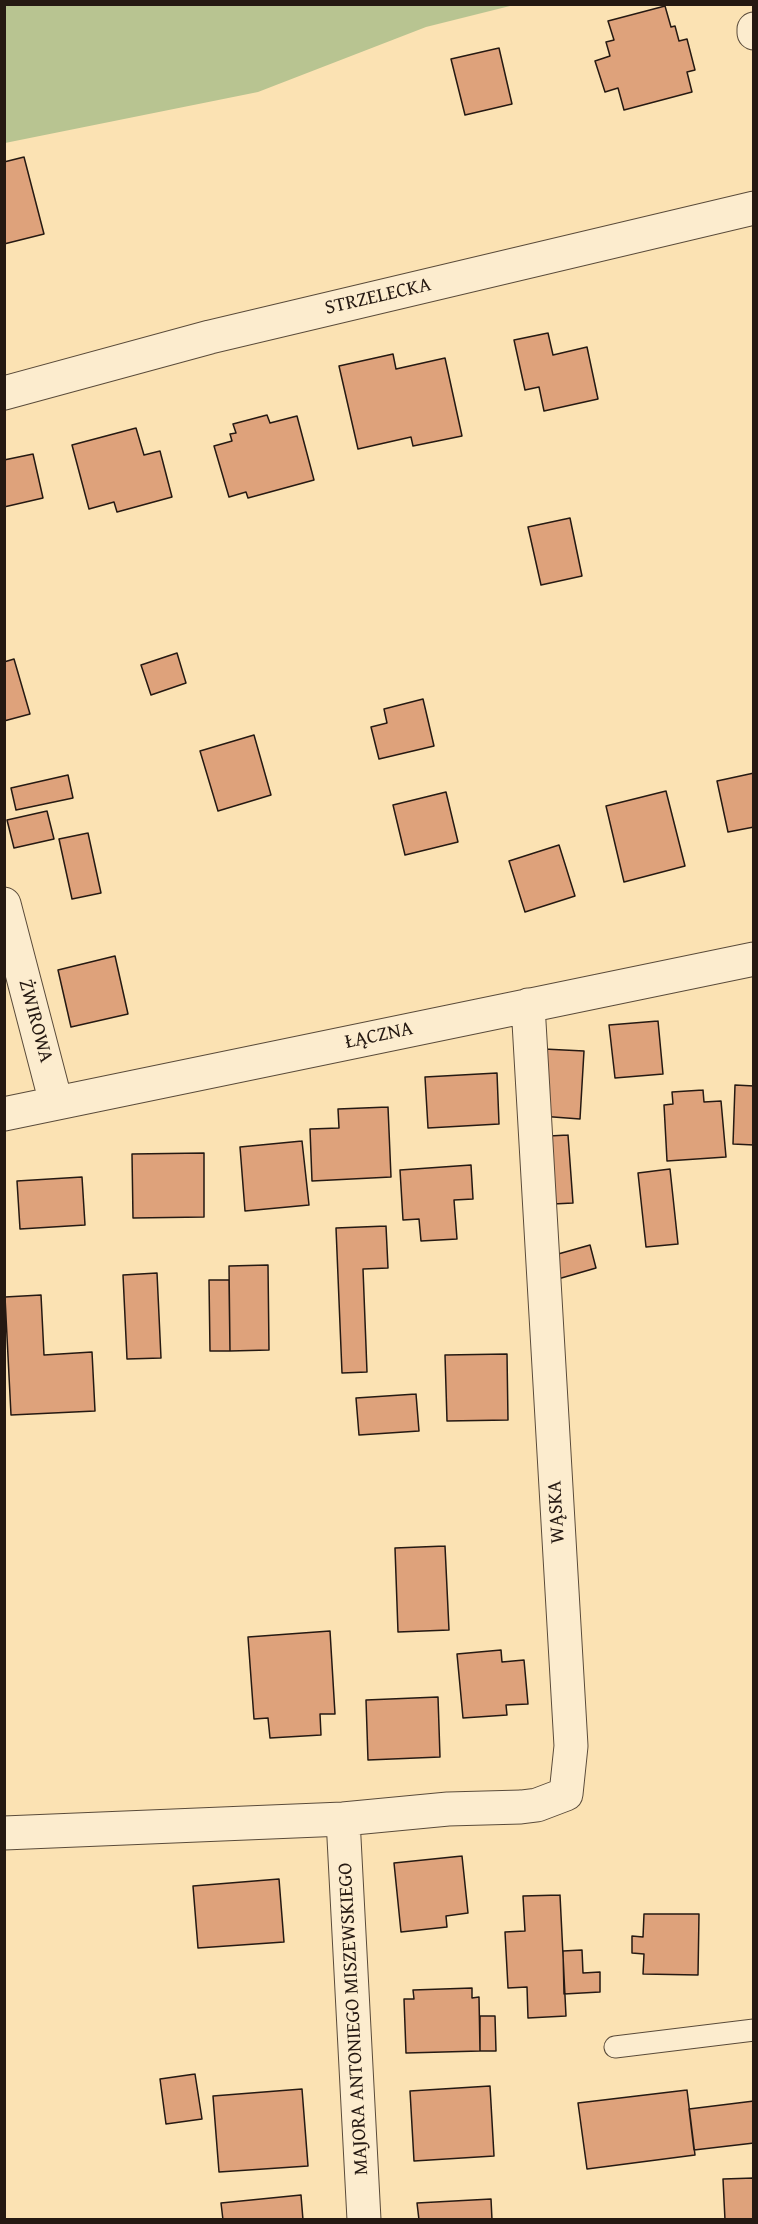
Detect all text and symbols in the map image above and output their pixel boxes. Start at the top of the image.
street label: STRZELECKA [323,273,433,321]
street label: ŻWIROWA [12,977,58,1065]
street label: ŁĄCZNA [343,1017,415,1055]
street label: WĄSKA [543,1480,571,1544]
street label: MAJORA ANTONIEGO MISZEWSKIEGO [334,1862,374,2176]

